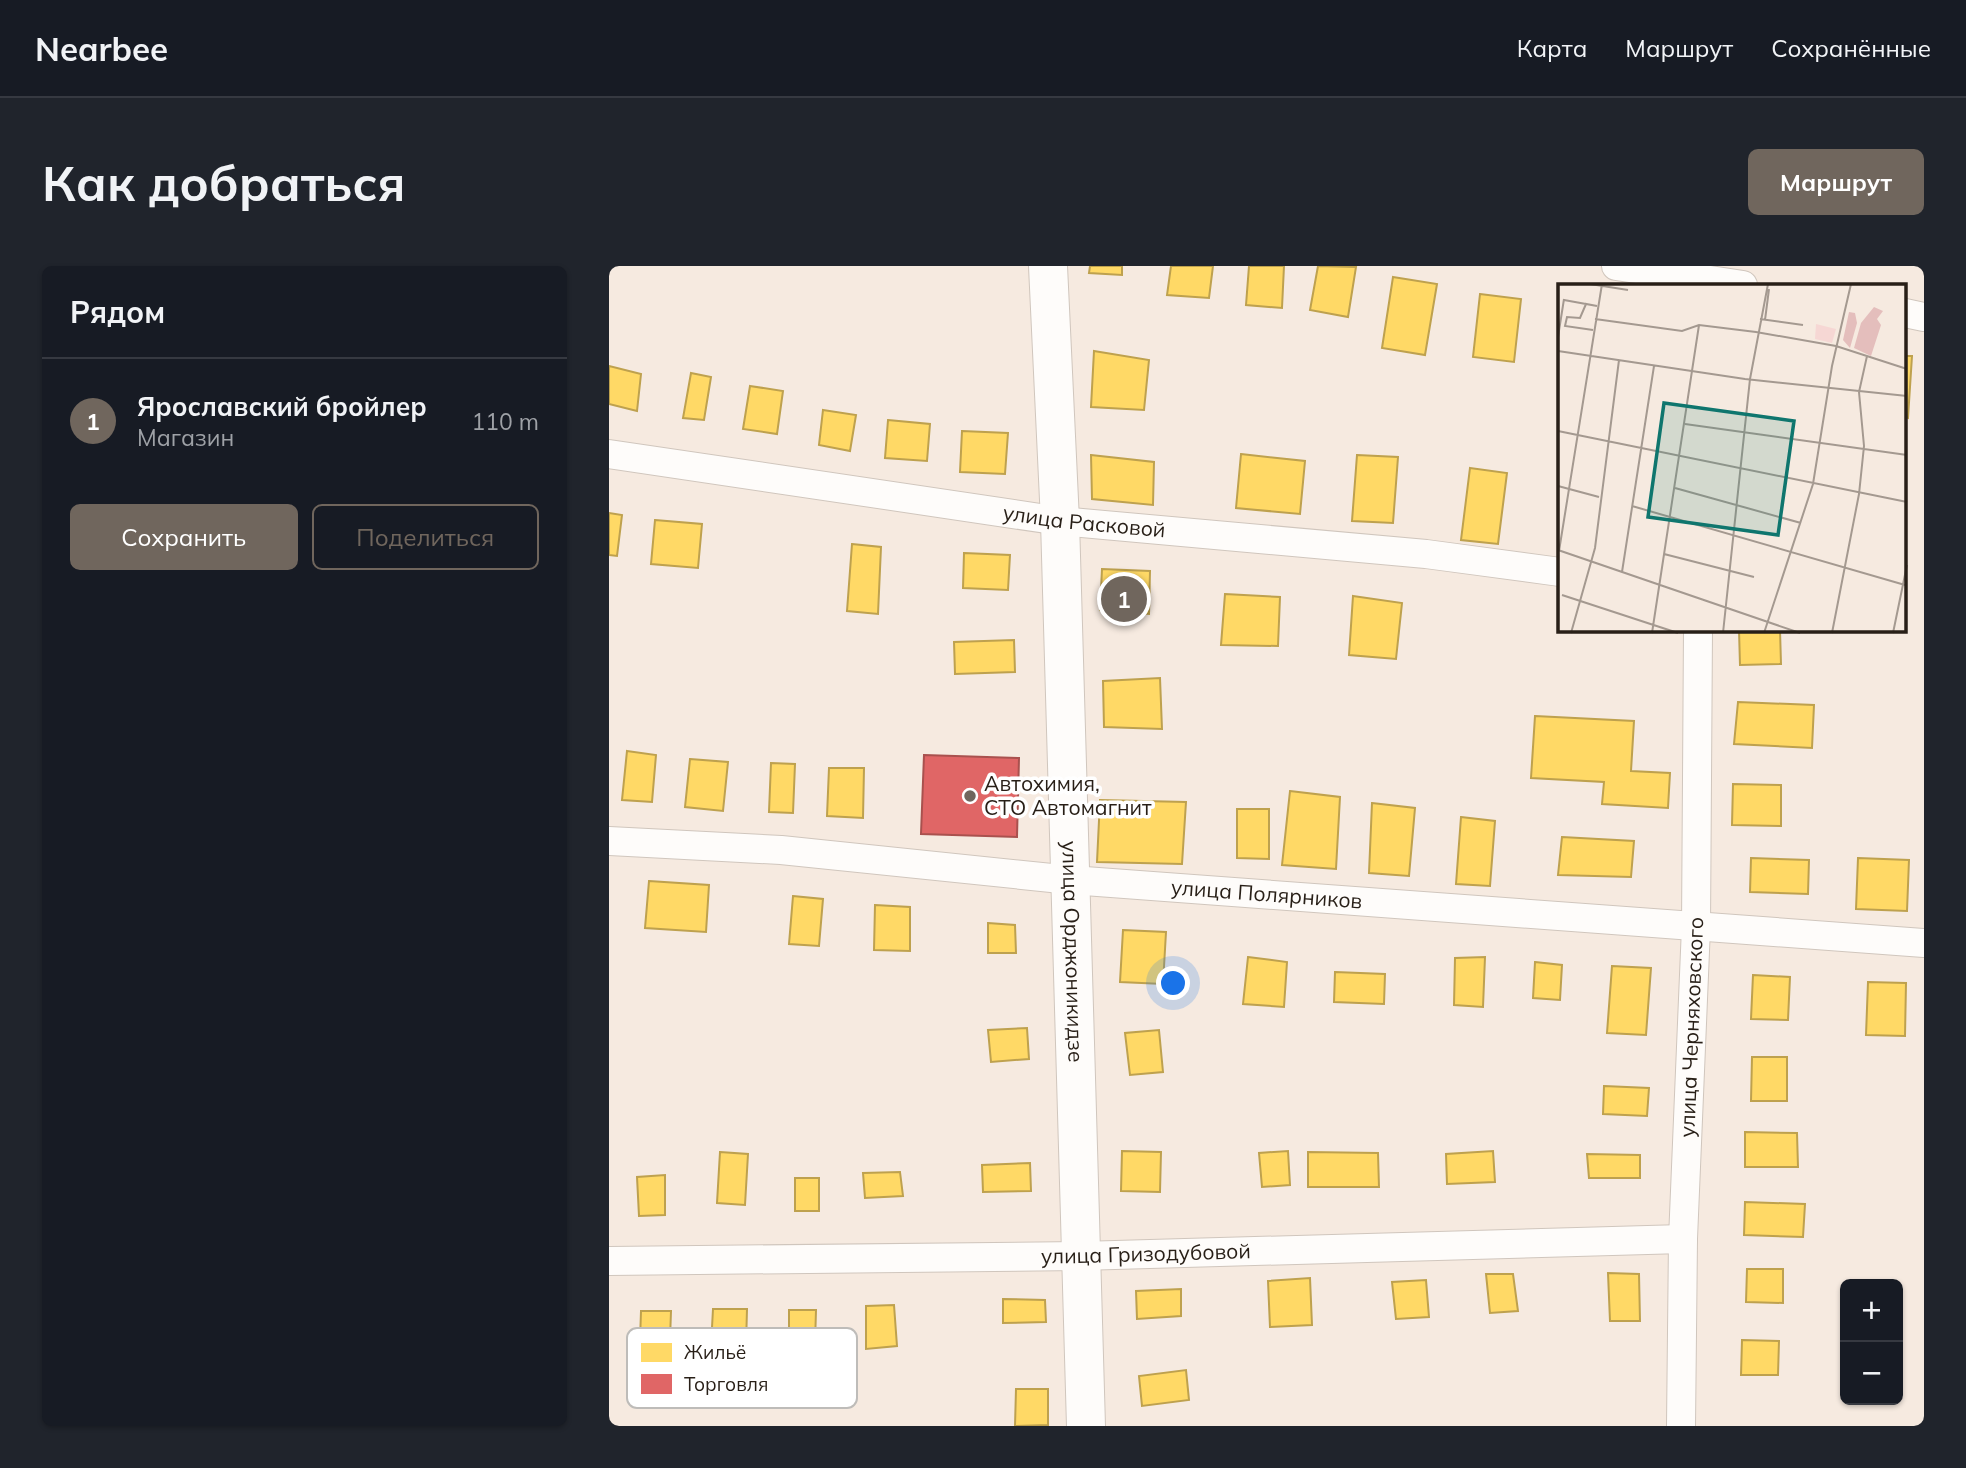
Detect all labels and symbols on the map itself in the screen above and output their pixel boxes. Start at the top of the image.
inset map [1558,284,1906,632]
street label: улица Расковой [1001,499,1167,542]
pin: 1 [1101,573,1147,625]
place label: Автохимия, СТО Автомагнит [984,770,1152,820]
marker: Автохимия, СТО Автомагнит [962,788,978,804]
street label: улица Орджоникидзе [1057,840,1090,1063]
street label: улица Полярников [1170,873,1363,913]
street label: улица Черняховского [1673,917,1708,1138]
your location [1156,966,1190,1000]
street label: улица Гризодубовой [1041,1237,1251,1268]
legend [627,1328,857,1408]
text: Жильё [684,1340,746,1364]
text: Торговля [684,1372,768,1396]

